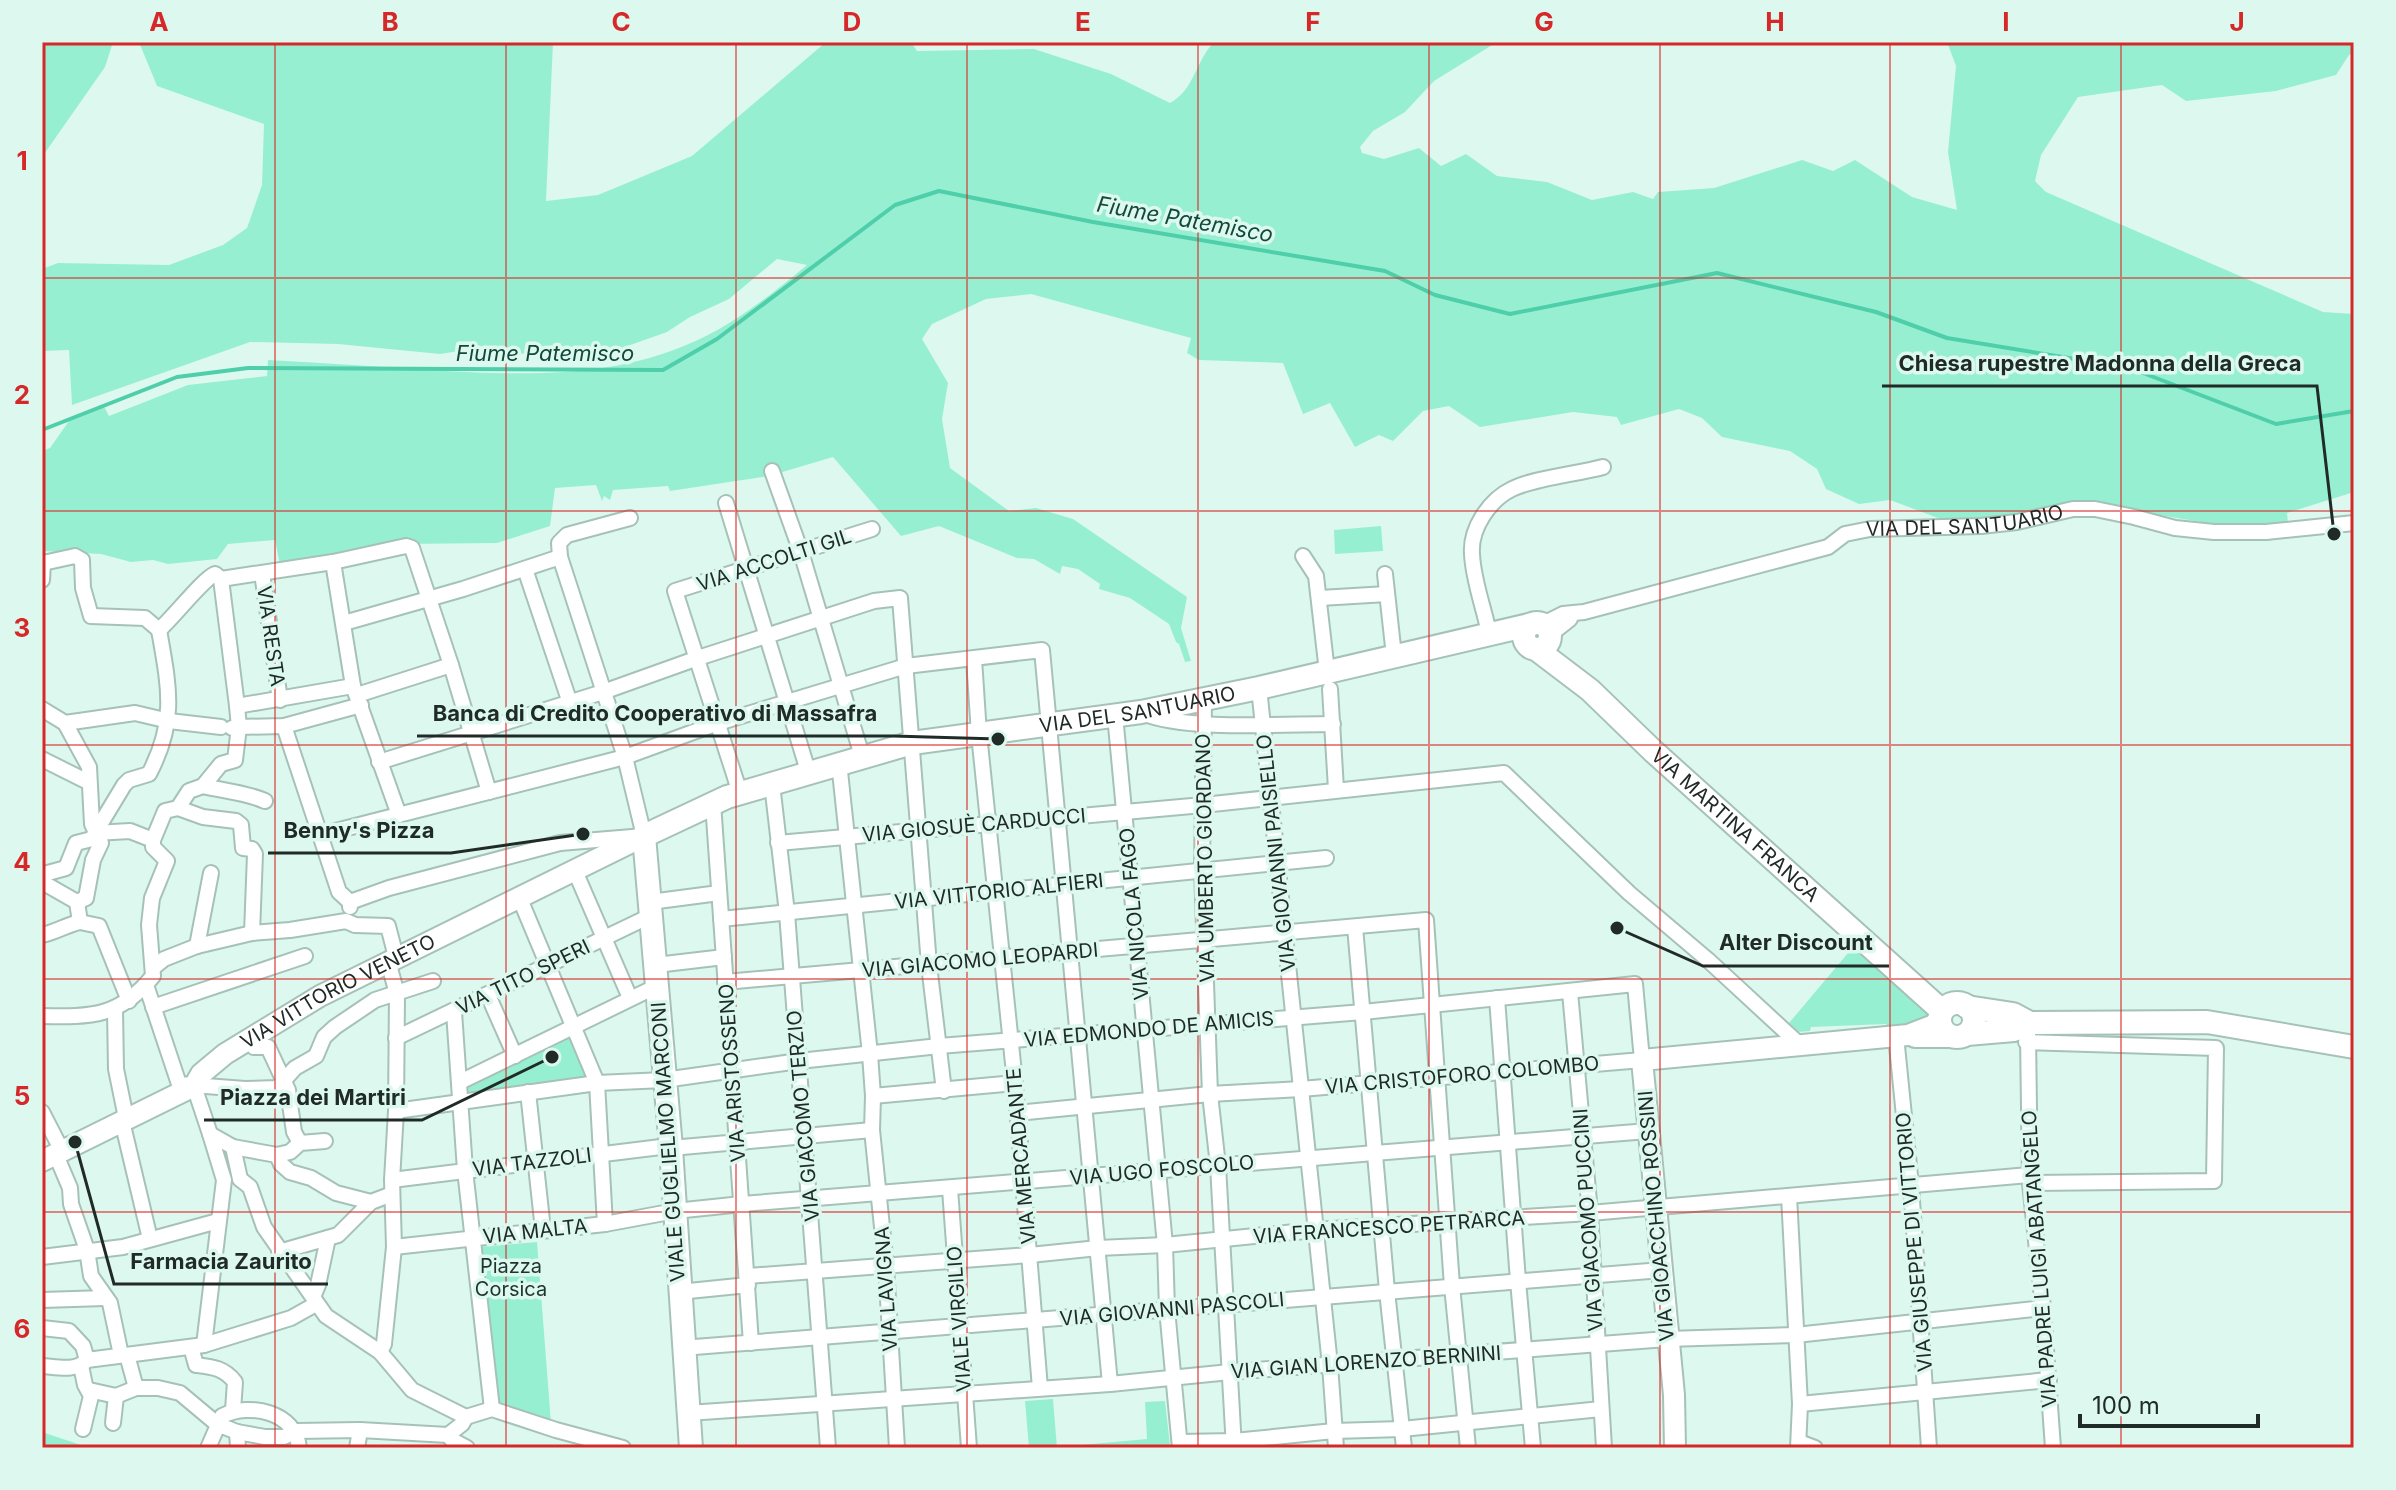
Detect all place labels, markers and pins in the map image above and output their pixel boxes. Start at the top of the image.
callout: Chiesa rupestre Madonna della Greca [1882,340,2317,386]
callout: Banca di Credito Cooperativo di Massafra [417,690,893,736]
callout: Benny's Pizza [268,807,451,853]
callout: Alter Discount [1703,920,1889,966]
callout: Piazza dei Martiri [204,1074,422,1120]
callout: Farmacia Zaurito [114,1238,328,1284]

